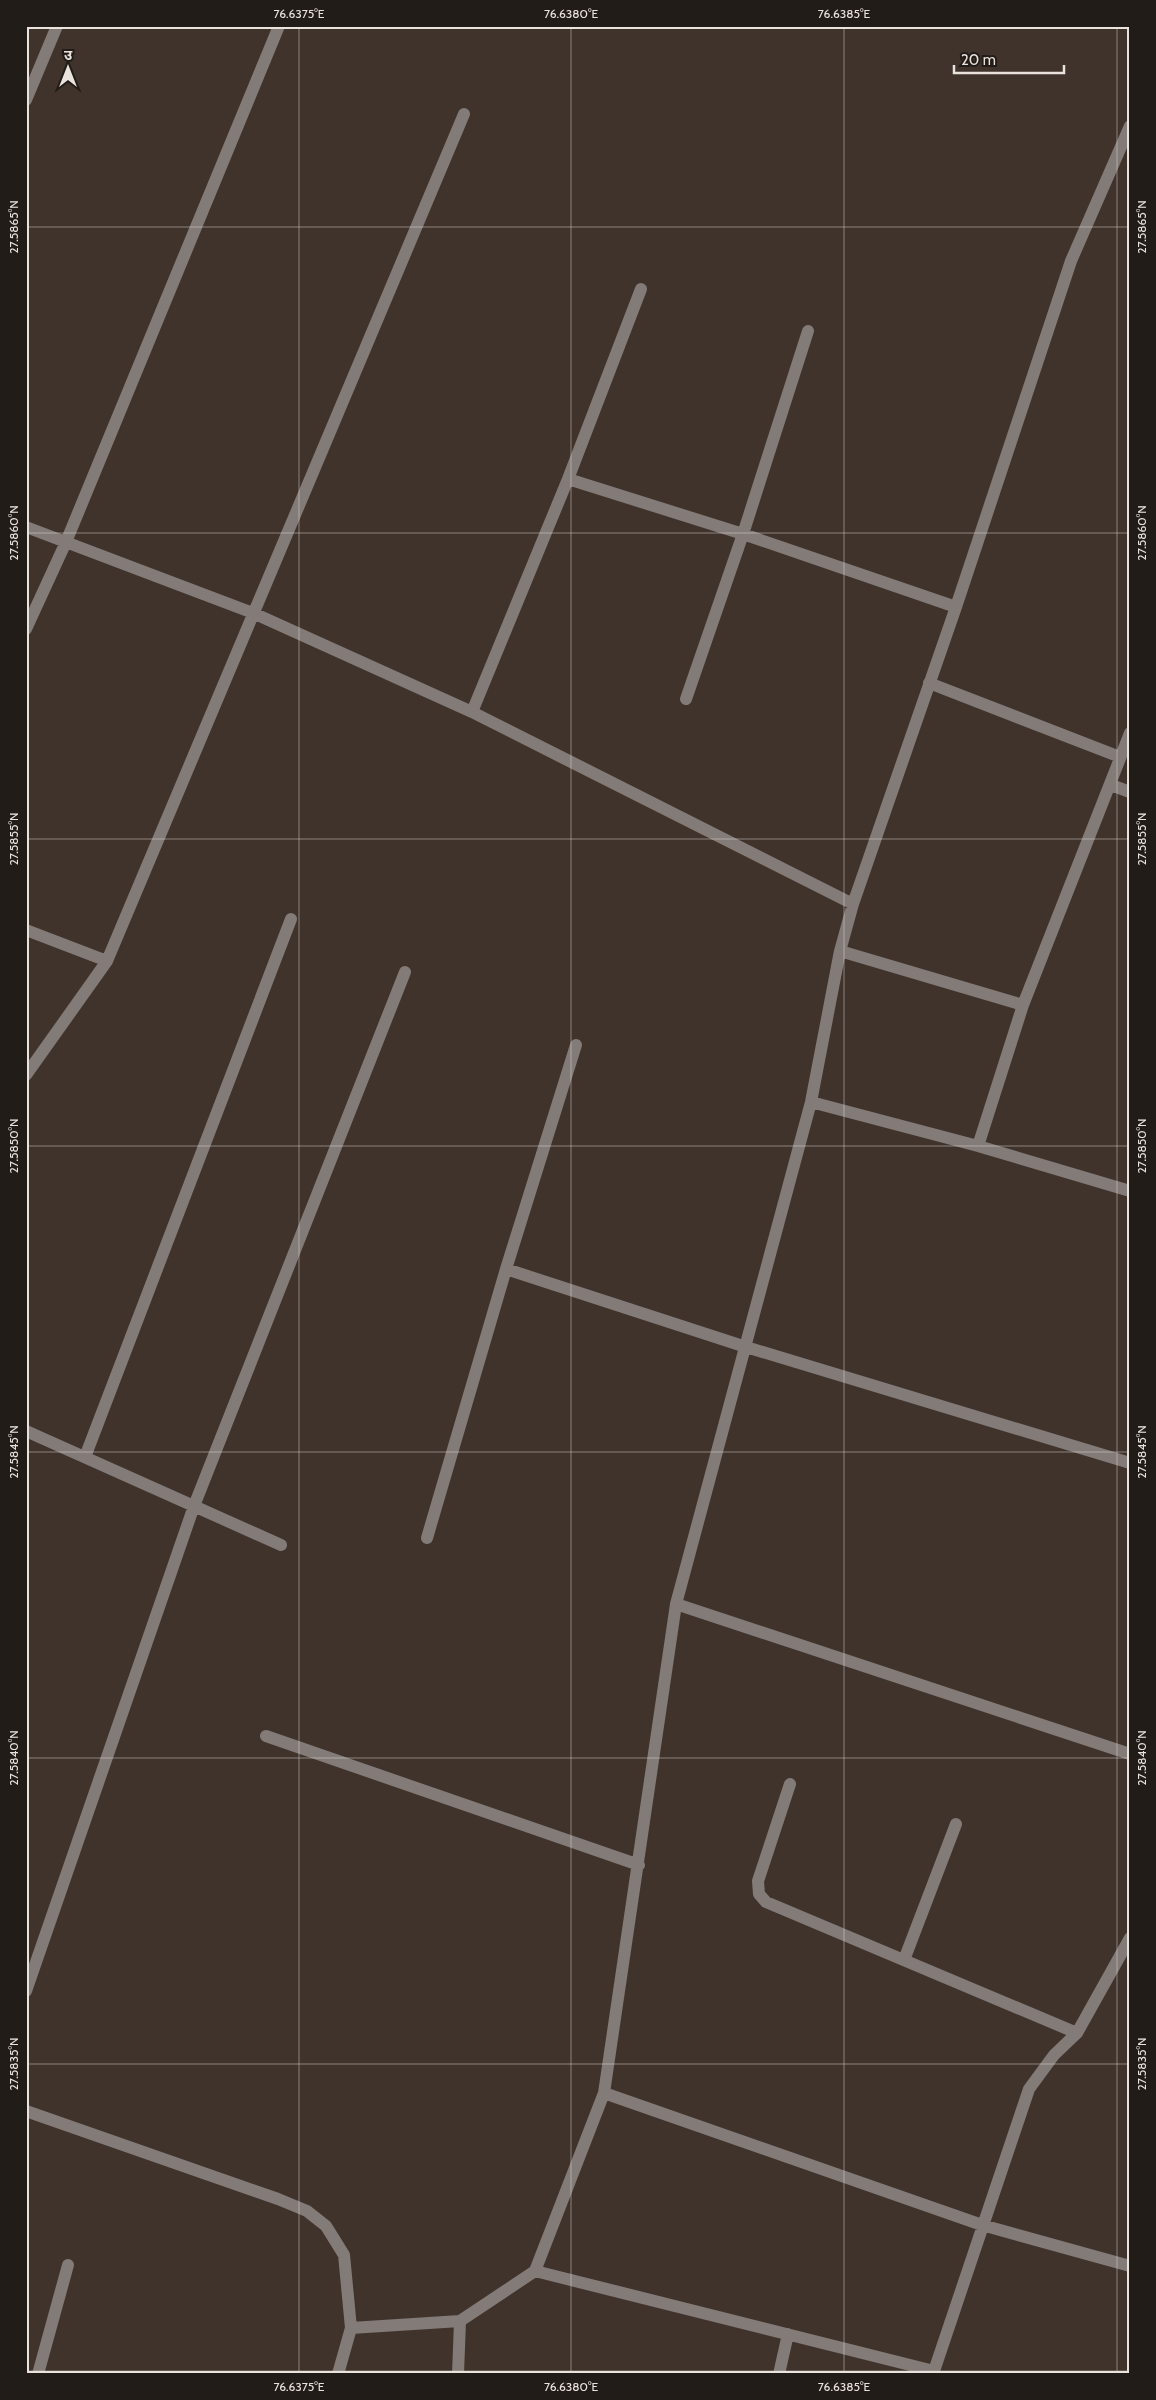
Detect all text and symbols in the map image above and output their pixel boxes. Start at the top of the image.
text: 76.6375°E [273,6,325,21]
text: 76.6380°E [544,6,598,21]
text: 76.6385°E [818,6,870,21]
north arrow [42,42,92,92]
scale bar [954,42,1064,74]
text: उ [64,46,73,64]
text: 20 m [961,51,996,69]
text: 27.5865°N [6,200,21,254]
text: 27.5865°N [1134,200,1149,254]
text: 27.5860°N [6,505,21,561]
text: 27.5860°N [1134,505,1149,561]
text: 27.5855°N [6,812,21,866]
text: 27.5855°N [1134,812,1149,866]
text: 27.5850°N [6,1119,21,1173]
text: 27.5850°N [1134,1119,1149,1173]
text: 27.5845°N [6,1425,21,1479]
text: 27.5845°N [1134,1425,1149,1479]
text: 27.5840°N [6,1730,21,1786]
text: 27.5840°N [1134,1730,1149,1786]
text: 27.5835°N [6,2037,21,2091]
text: 27.5835°N [1134,2037,1149,2091]
text: 76.6375°E [273,2379,325,2394]
text: 76.6380°E [544,2379,598,2394]
text: 76.6385°E [818,2379,870,2394]

